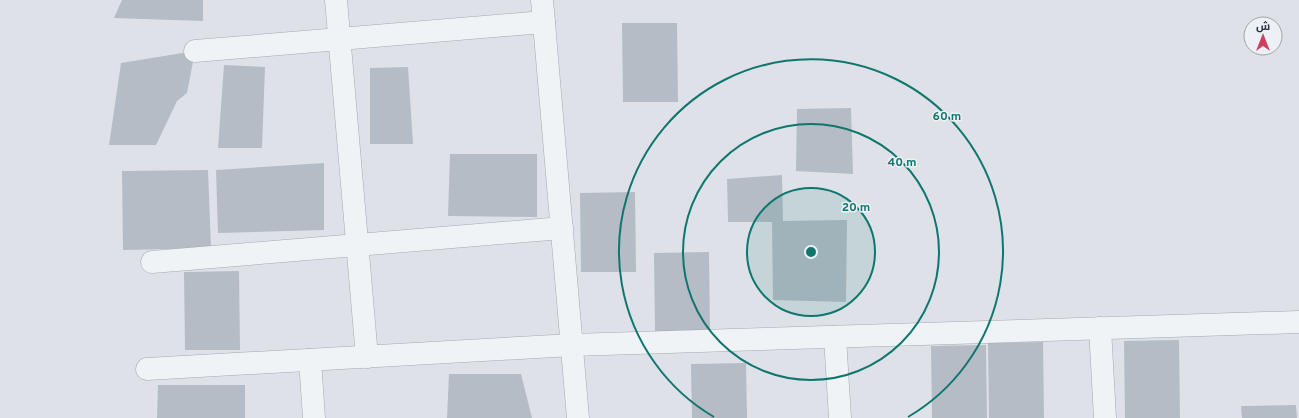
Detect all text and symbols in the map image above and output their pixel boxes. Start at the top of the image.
north arrow [1243,16,1283,56]
text: ش [1256,20,1270,34]
text: 60 m [933,109,961,125]
text: 40 m [887,155,917,171]
text: 20 m [842,200,870,216]
centre of rings [804,245,818,259]

